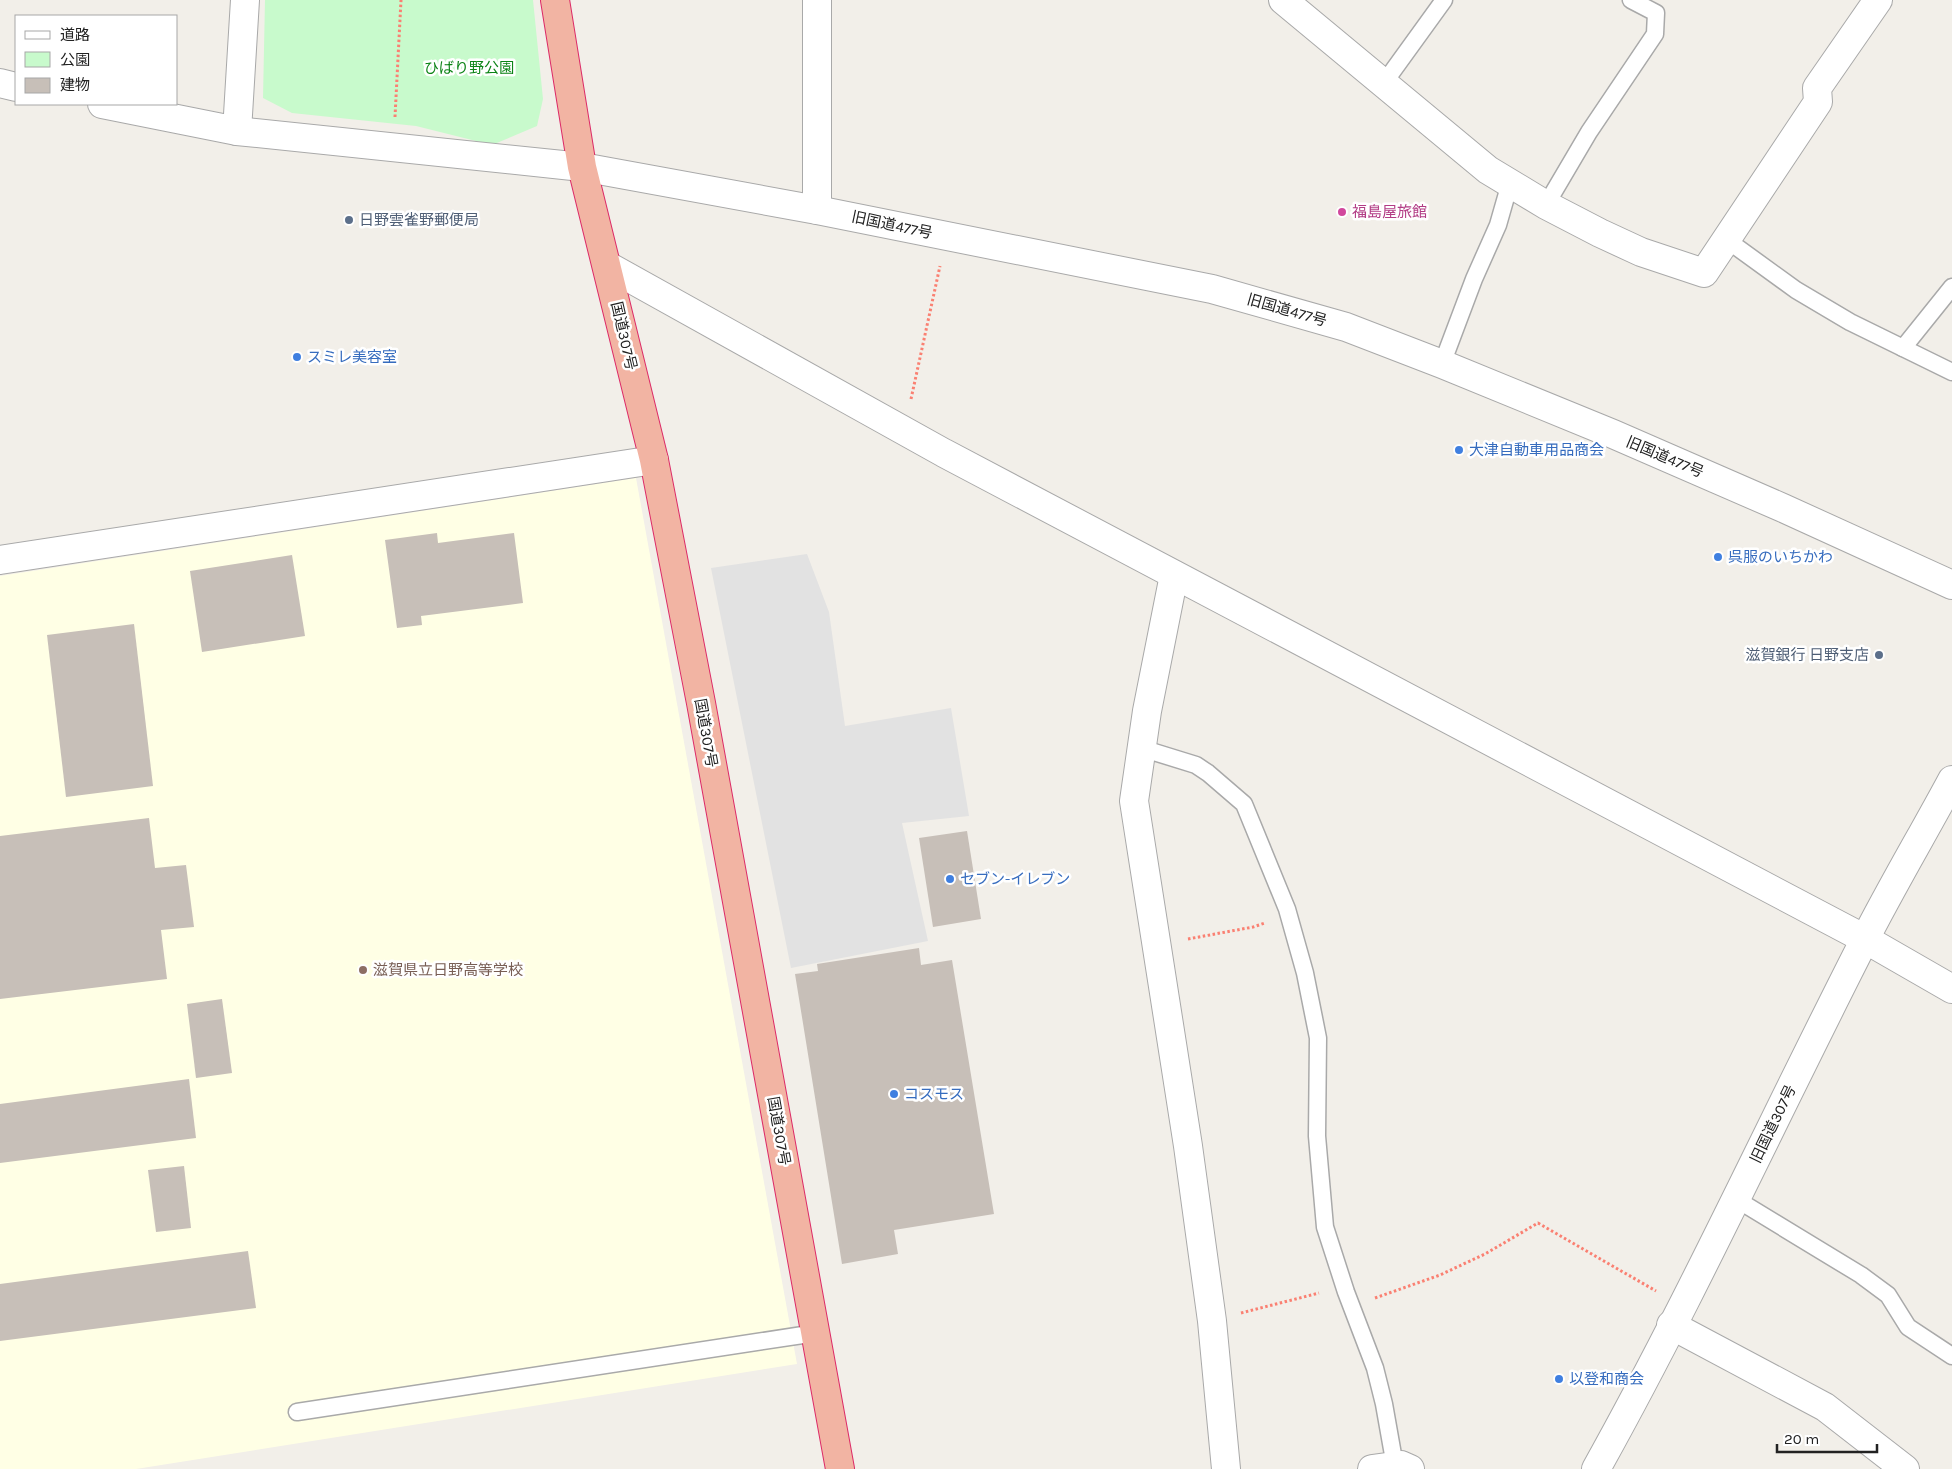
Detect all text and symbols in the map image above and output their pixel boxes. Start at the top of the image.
legend [15,15,178,105]
text: 道路 [60,26,90,44]
text: 公園 [60,51,90,69]
park label: ひばり野公園 [424,59,514,77]
text: 建物 [60,76,90,94]
place label: 福島屋旅館 [1352,203,1427,221]
marker: 福島屋旅館 [1336,206,1348,218]
street label: 旧国道477号 [850,208,934,242]
place label: 日野雲雀野郵便局 [359,211,479,229]
marker: 日野雲雀野郵便局 [343,214,355,226]
street label: 旧国道477号 [1245,290,1329,330]
street label: 国道307号 [607,300,641,372]
place label: スミレ美容室 [307,348,397,366]
marker: スミレ美容室 [291,351,303,363]
street label: 旧国道477号 [1624,433,1706,481]
place label: 大津自動車用品商会 [1469,441,1604,459]
marker: 大津自動車用品商会 [1453,444,1465,456]
place label: 呉服のいちかわ [1728,548,1833,566]
marker: 呉服のいちかわ [1712,551,1724,563]
place label: 滋賀銀行 日野支店 [1745,646,1869,664]
marker: 滋賀銀行 日野支店 [1873,649,1885,661]
street label: 国道307号 [691,697,721,769]
place label: セブン-イレブン [960,870,1070,888]
marker: セブン-イレブン [944,873,956,885]
place label: 滋賀県立日野高等学校 [373,961,523,979]
marker: 滋賀県立日野高等学校 [357,964,369,976]
street label: 旧国道307号 [1746,1082,1800,1166]
place label: コスモス [904,1085,964,1103]
marker: コスモス [888,1088,900,1100]
street label: 国道307号 [764,1095,794,1167]
place label: 以登和商会 [1569,1370,1644,1388]
marker: 以登和商会 [1553,1373,1565,1385]
scale bar [1777,1422,1877,1454]
text: 20 m [1784,1430,1819,1448]

